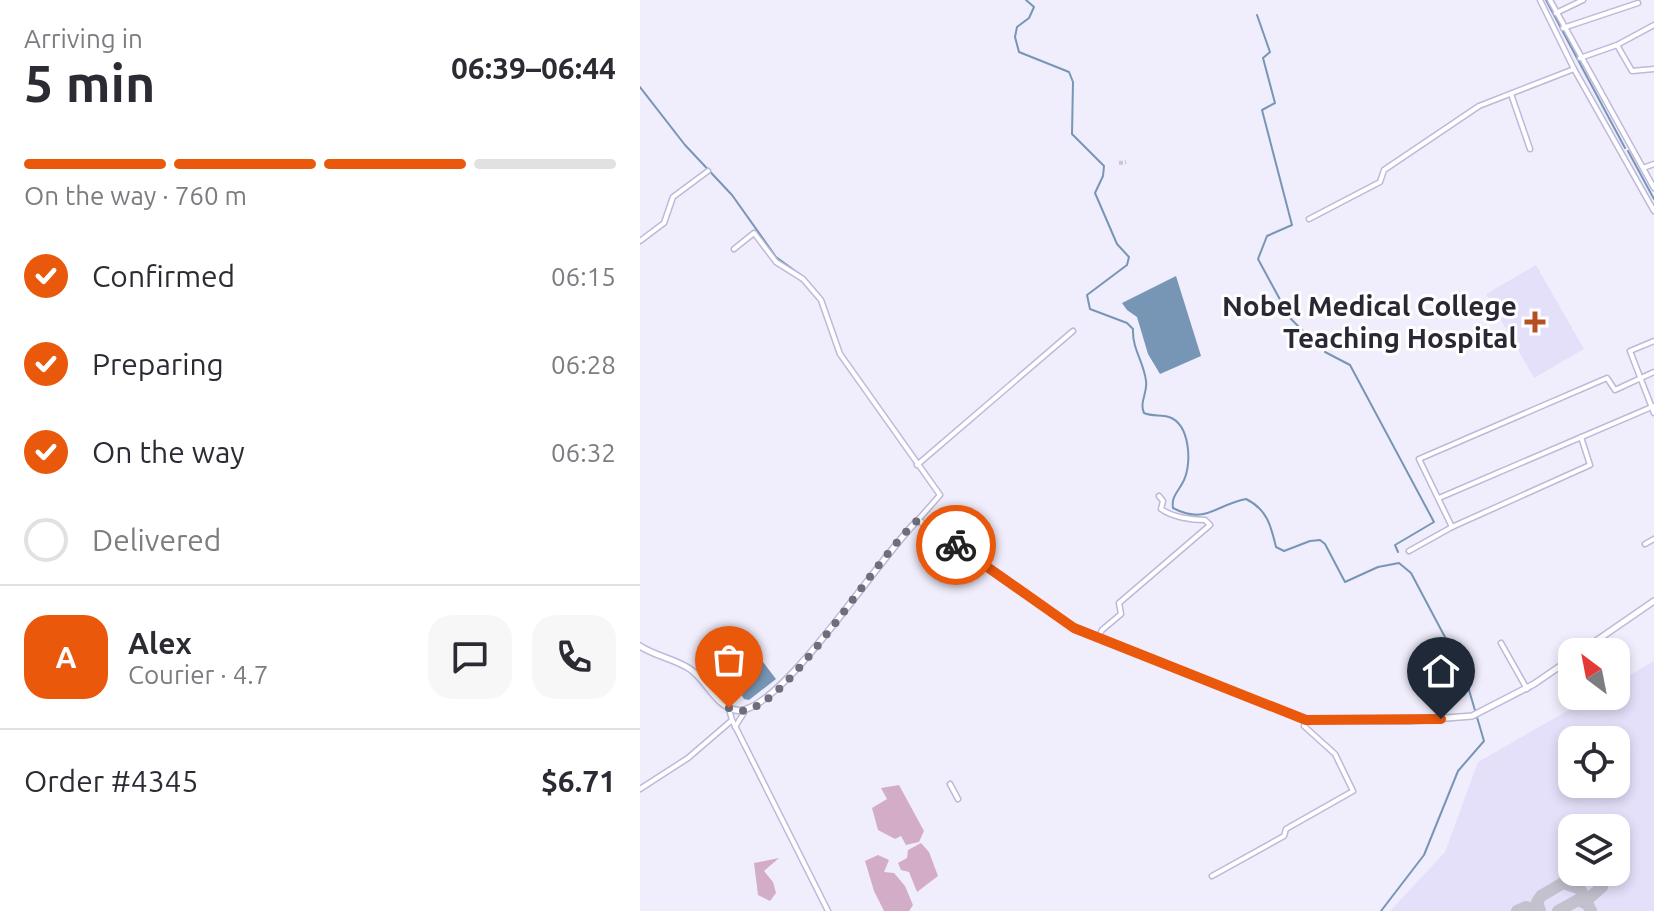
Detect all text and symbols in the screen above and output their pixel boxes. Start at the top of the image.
text: Arriving in [24,24,143,53]
text: 06:39–06:44 [451,51,616,85]
text: 5 min [24,54,155,112]
text: On the way · 760 m [24,181,247,210]
icon: check [24,254,68,298]
text: Confirmed [92,259,235,293]
text: 06:15 [551,262,616,291]
place label: Nobel Medical College Teaching Hospital [1222,290,1517,353]
marker: Nobel Medical College Teaching Hospital [1524,311,1546,333]
icon: check [24,342,68,386]
text: Preparing [92,347,224,381]
text: 06:28 [551,350,616,379]
icon: check [24,430,68,474]
text: On the way [92,435,245,469]
text: 06:32 [551,438,616,467]
courier [916,505,996,585]
text: Delivered [92,523,221,557]
icon: bike [934,523,978,567]
button: chat [428,615,512,699]
button: phone [532,615,616,699]
text: Alex [128,626,192,660]
pin [695,626,763,708]
pin [1407,637,1475,719]
icon: bag [707,638,751,682]
north arrow [1558,638,1630,710]
map controls [1558,638,1630,886]
text: A [55,640,77,674]
icon: home [1419,649,1463,693]
text: Courier · 4.7 [128,660,268,689]
button: locate [1558,726,1630,798]
text: Order #4345 [24,764,198,798]
text: $6.71 [541,764,616,798]
button: layers [1558,814,1630,886]

